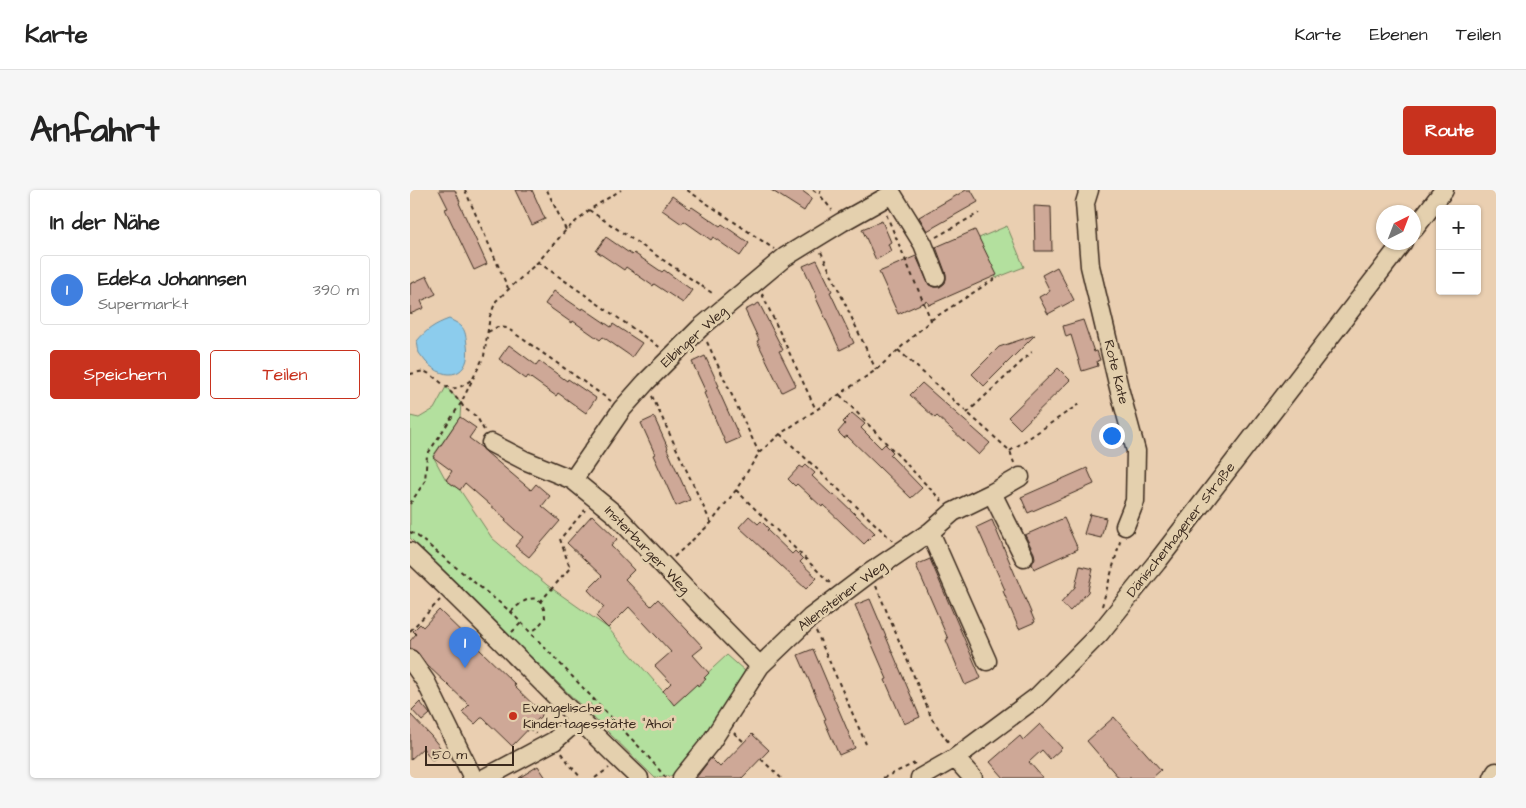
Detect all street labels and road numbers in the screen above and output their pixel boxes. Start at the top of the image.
street label: Elbinger Weg [656,302,732,372]
street label: Rote Kate [1098,338,1134,407]
street label: Dänischenhagener Straße [1122,458,1240,602]
street label: Insterburger Weg [600,501,694,599]
street label: Allensteiner Weg [794,556,890,636]

